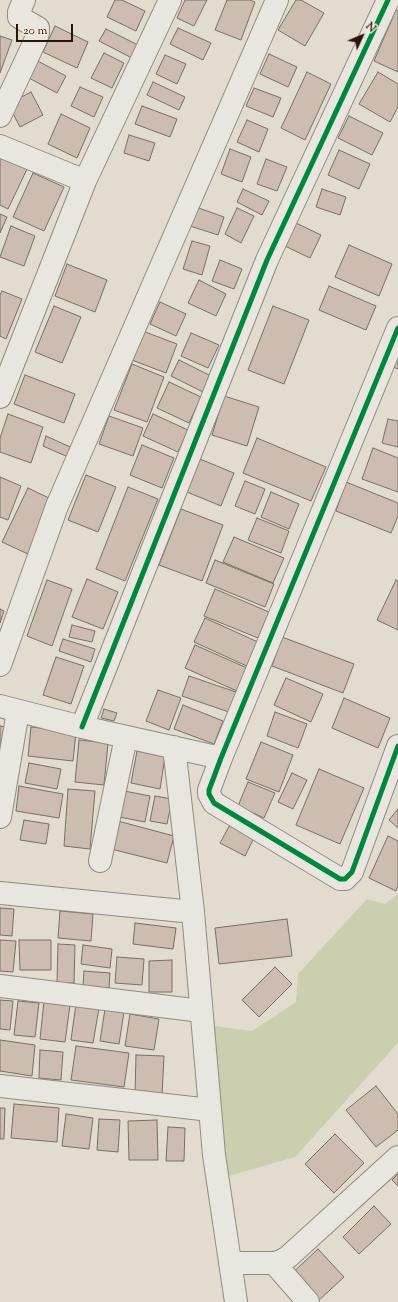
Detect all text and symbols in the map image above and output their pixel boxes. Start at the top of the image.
scale bar [18,16,75,42]
north arrow [342,16,382,56]
text: N [362,19,379,36]
text: 20 m [23,22,47,40]

